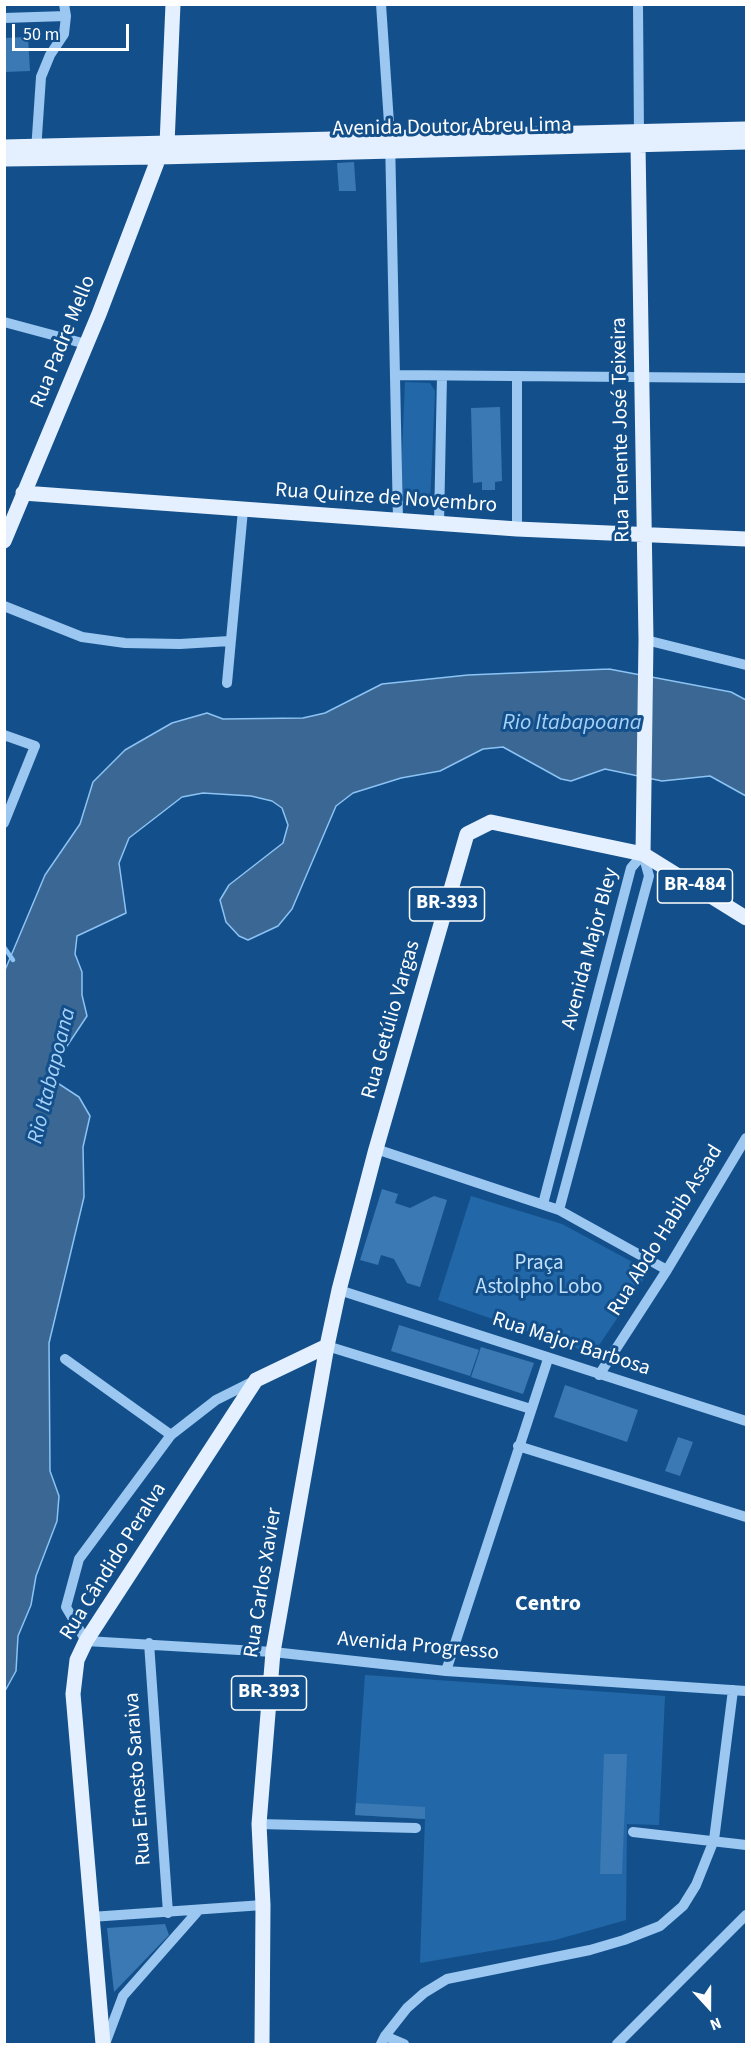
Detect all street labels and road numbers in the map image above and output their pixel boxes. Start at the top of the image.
street label: Avenida Doutor Abreu Lima [332,113,572,143]
street label: Rua Padre Mello [26,272,102,412]
street label: Rua Tenente José Teixeira [607,317,637,543]
street label: Rua Quinze de Novembro [274,479,498,519]
street label: Avenida Major Bley [557,865,625,1033]
road number: BR-484 [658,869,732,903]
road number: BR-393 [410,887,484,921]
street label: Rua Getúlio Vargas [357,938,427,1102]
street label: Rua Abdo Habib Assad [603,1141,729,1321]
street label: Rua Major Barbosa [489,1308,653,1382]
street label: Rua Cândido Peralva [55,1479,173,1645]
street label: Rua Carlos Xavier [240,1506,288,1660]
street label: Avenida Progresso [336,1627,500,1667]
road number: BR-393 [232,1676,306,1710]
street label: Rua Ernesto Saraiva [120,1692,158,1866]

